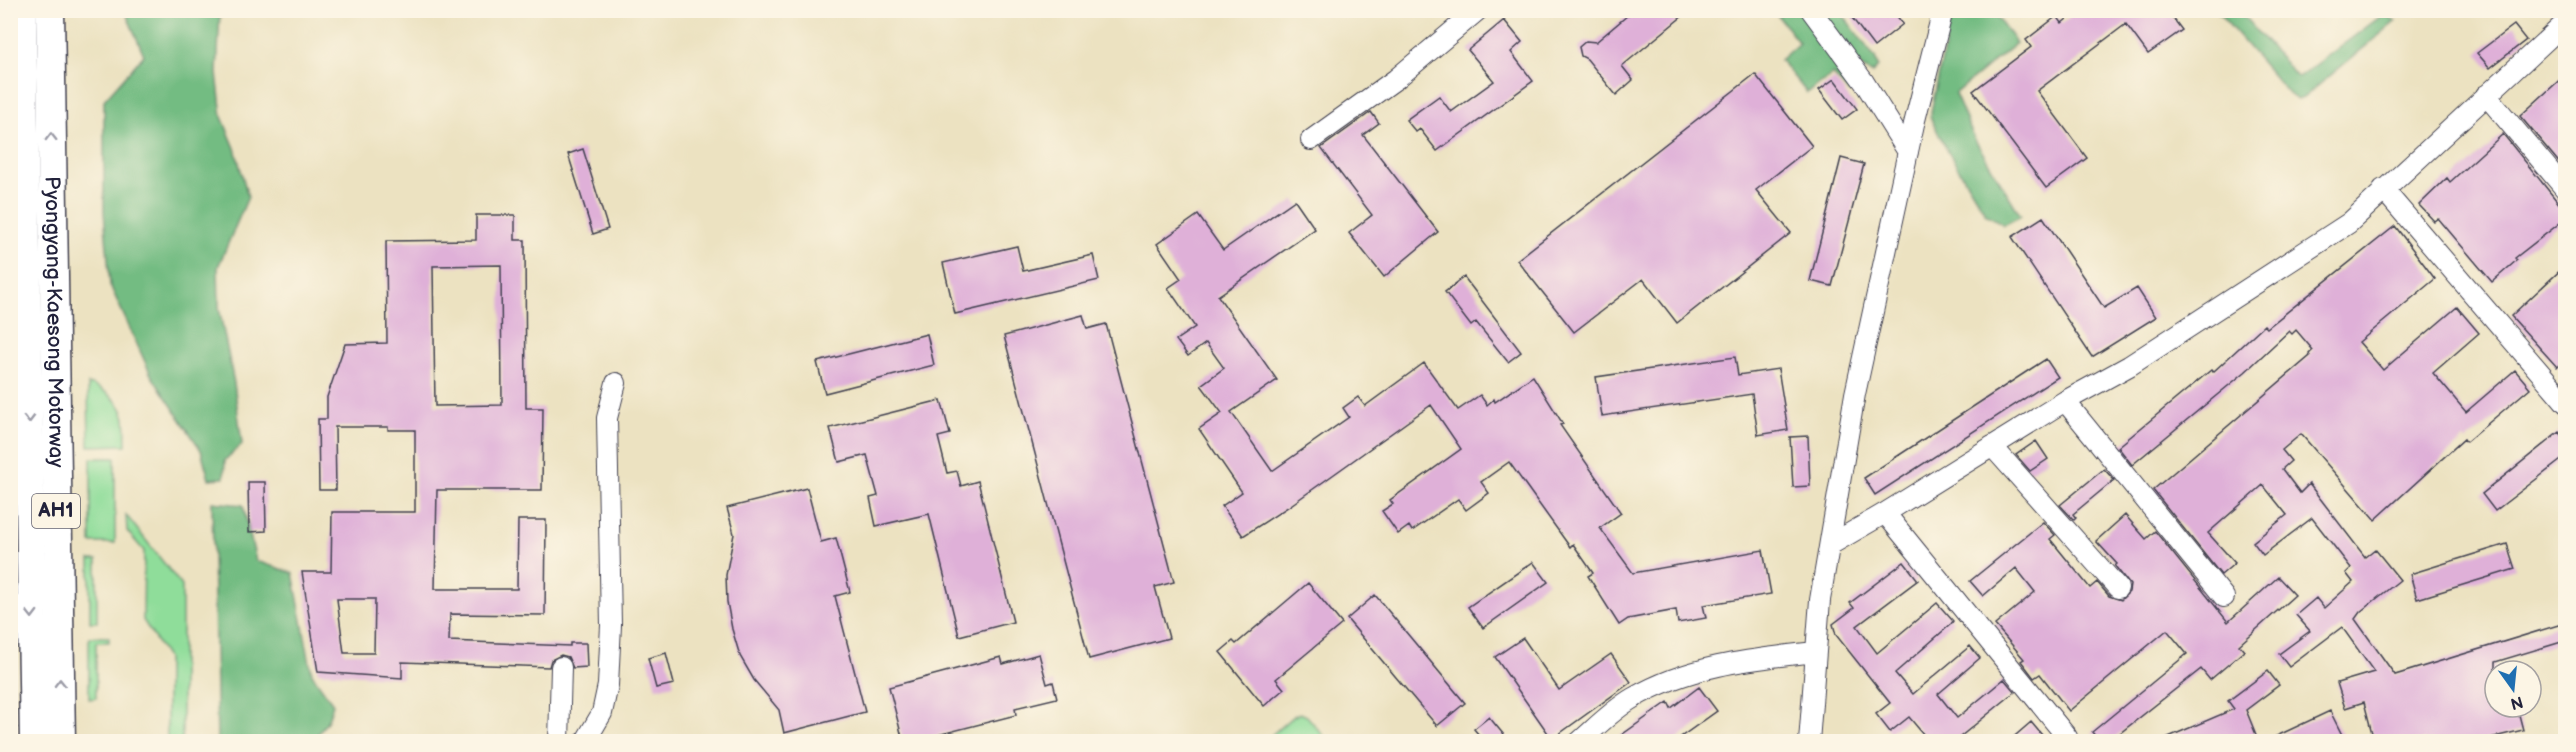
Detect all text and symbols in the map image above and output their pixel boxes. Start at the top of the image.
one-way arrow [45,133,57,142]
street label: Pyongyang-Kaesong Motorway [40,176,69,468]
one-way arrow [23,414,35,423]
road number: AH1 [32,494,80,528]
one-way arrow [26,609,38,618]
north arrow [2483,659,2543,719]
one-way arrow [53,679,66,688]
text: N [2508,691,2525,713]

